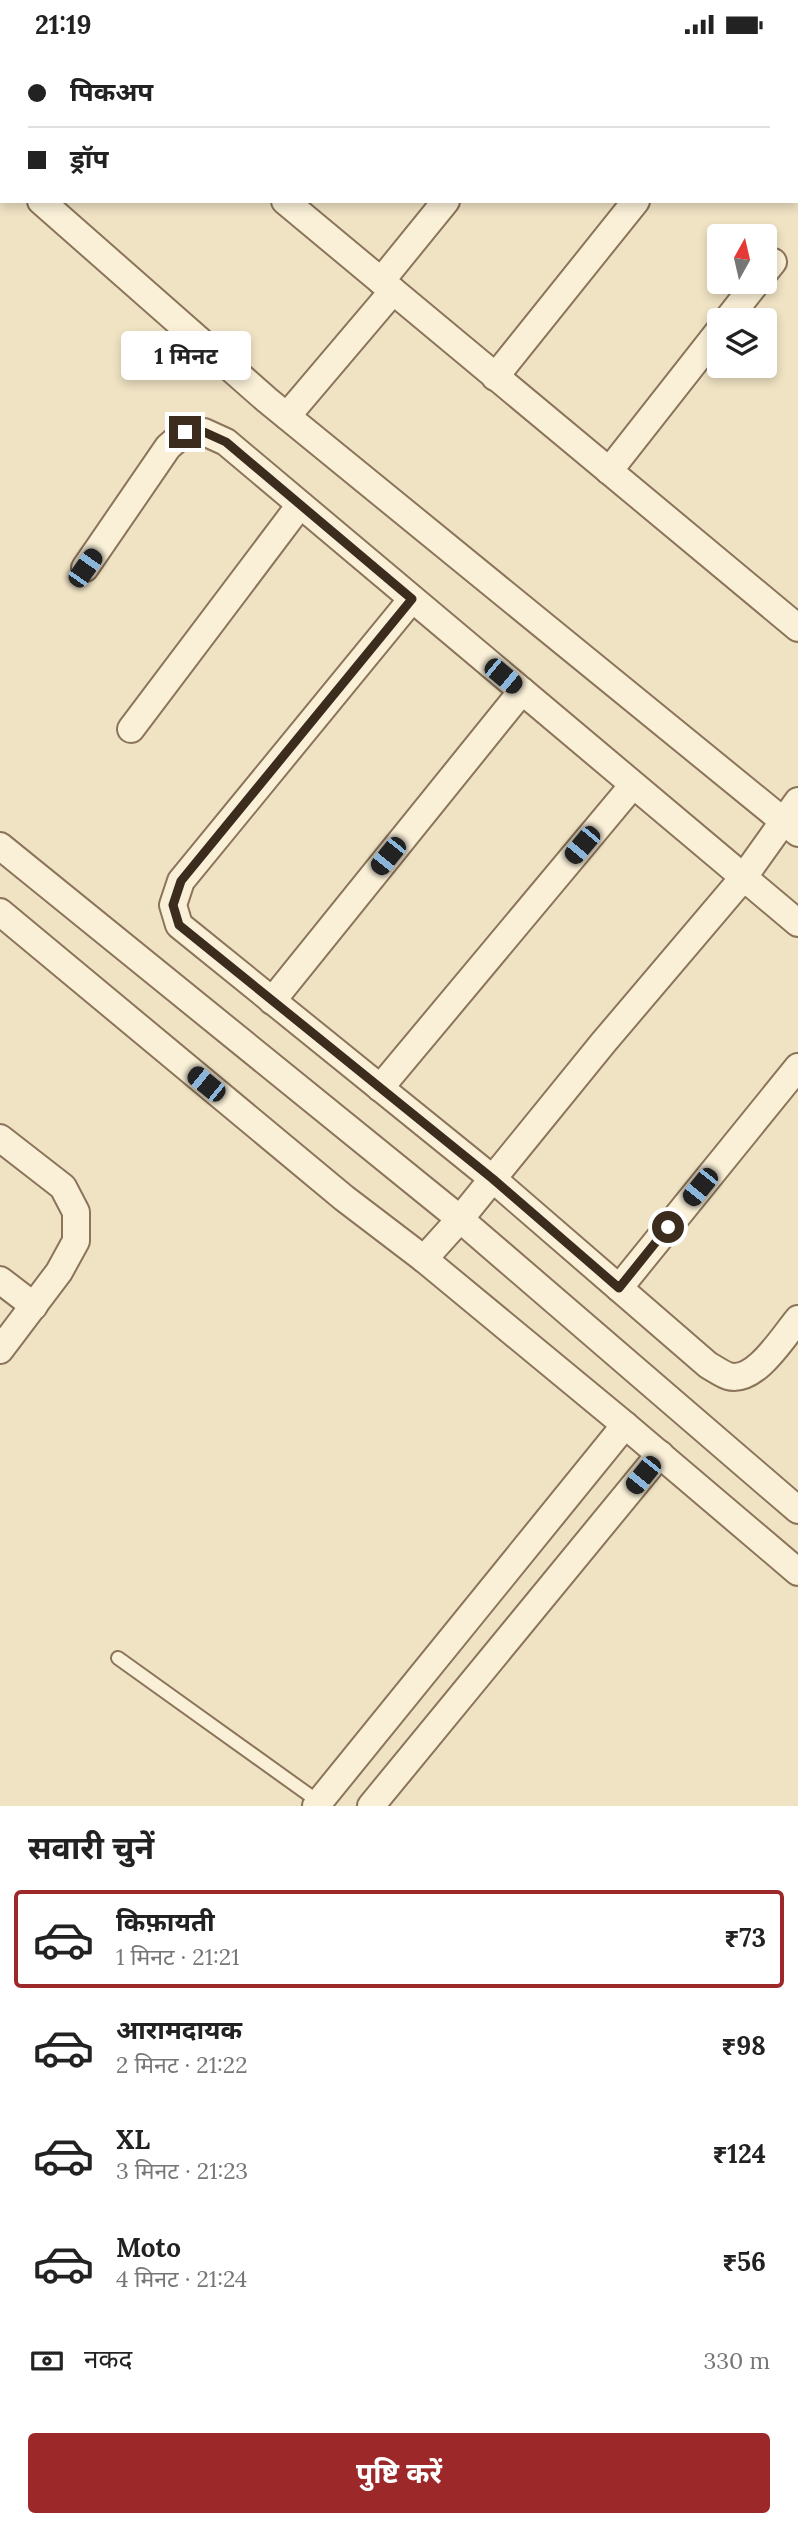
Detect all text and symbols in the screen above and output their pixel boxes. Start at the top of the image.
text: 21:19 [35,8,91,41]
text: पिकअप [70,75,153,108]
text: ड्रॉप [70,142,108,175]
north arrow [707,224,777,294]
map controls [707,224,777,378]
button: layers [707,308,777,378]
callout: 1 मिनट [120,331,250,379]
text: 1 मिनट [154,341,218,370]
route end [169,416,201,448]
car [65,545,106,591]
car [481,654,526,698]
car [561,822,604,868]
car [367,833,410,879]
car [184,1063,229,1105]
car [679,1164,722,1210]
route start [652,1211,684,1243]
car [622,1452,665,1498]
text: सवारी चुनें [28,1827,154,1868]
text: किफ़ायती [116,1905,215,1938]
icon: car [32,1908,95,1971]
text: ₹73 [724,1921,766,1954]
text: 1 मिनट · 21:21 [116,1942,240,1971]
text: आरामदायक [116,2013,242,2046]
icon: car [32,2016,95,2079]
text: ₹98 [721,2029,766,2062]
text: 2 मिनट · 21:22 [116,2050,248,2079]
text: XL [116,2123,150,2156]
icon: car [32,2124,95,2187]
text: ₹124 [712,2137,766,2170]
text: 3 मिनट · 21:23 [116,2156,248,2185]
text: Moto [116,2231,181,2264]
icon: car [32,2232,95,2295]
text: ₹56 [722,2245,766,2278]
text: 4 मिनट · 21:24 [116,2264,247,2293]
icon: cash [28,2342,66,2380]
text: नकद [84,2342,132,2375]
text: 330 m [703,2346,770,2375]
button: पुष्टि करें [28,2433,770,2513]

